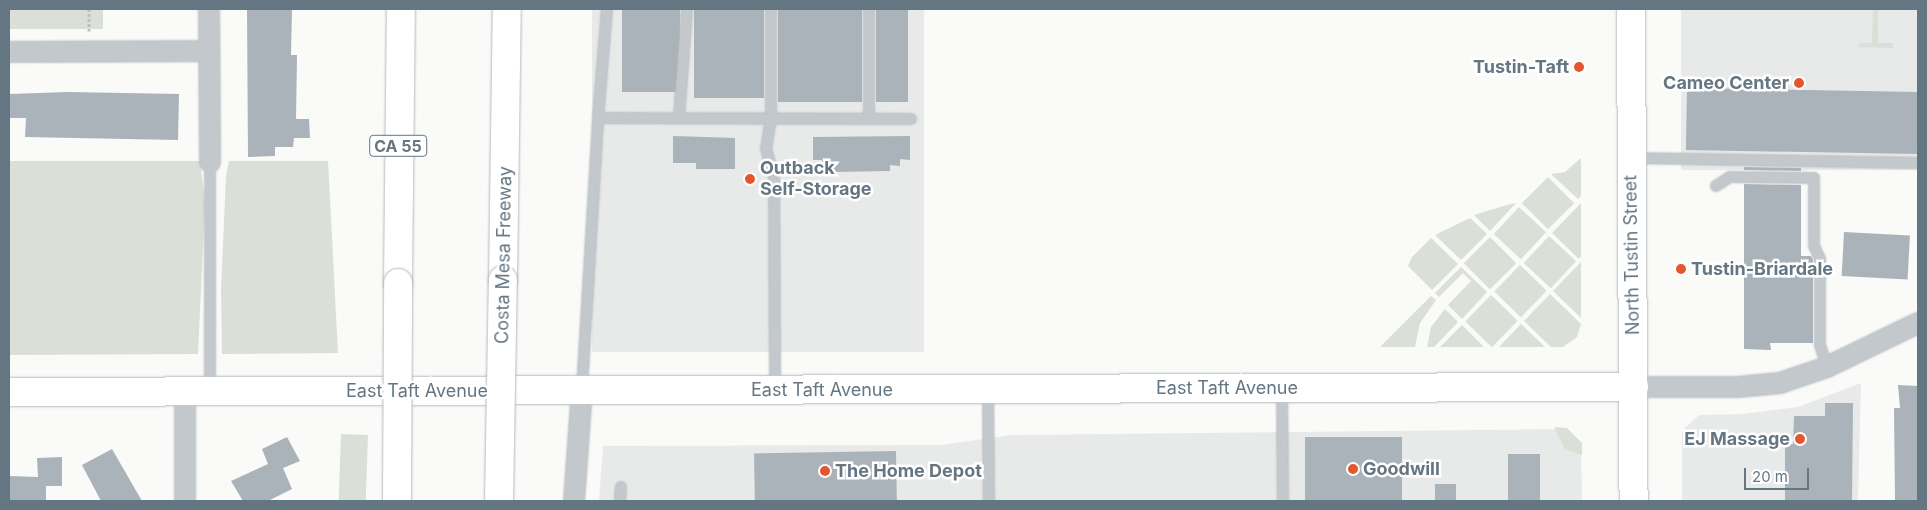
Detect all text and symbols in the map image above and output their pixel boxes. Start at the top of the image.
place label: Tustin-Taft [1473,56,1569,78]
marker: Tustin-Taft [1573,61,1585,73]
place label: Cameo Center [1663,72,1789,94]
marker: Cameo Center [1793,77,1805,89]
road number: CA 55 [368,132,428,160]
place label: Outback Self-Storage [760,158,871,200]
street label: Costa Mesa Freeway [492,166,516,344]
marker: Outback Self-Storage [744,173,756,185]
street label: North Tustin Street [1620,175,1644,335]
place label: Tustin-Briardale [1691,258,1833,280]
marker: Tustin-Briardale [1675,263,1687,275]
street label: East Taft Avenue [1156,377,1298,399]
street label: East Taft Avenue [751,379,893,401]
street label: East Taft Avenue [346,380,488,402]
place label: EJ Massage [1684,428,1790,450]
marker: EJ Massage [1794,433,1806,445]
place label: Goodwill [1363,458,1440,480]
scale bar [1747,458,1812,490]
place label: The Home Depot [835,460,982,482]
marker: Goodwill [1347,463,1359,475]
marker: The Home Depot [819,465,831,477]
text: 20 m [1752,467,1788,486]

